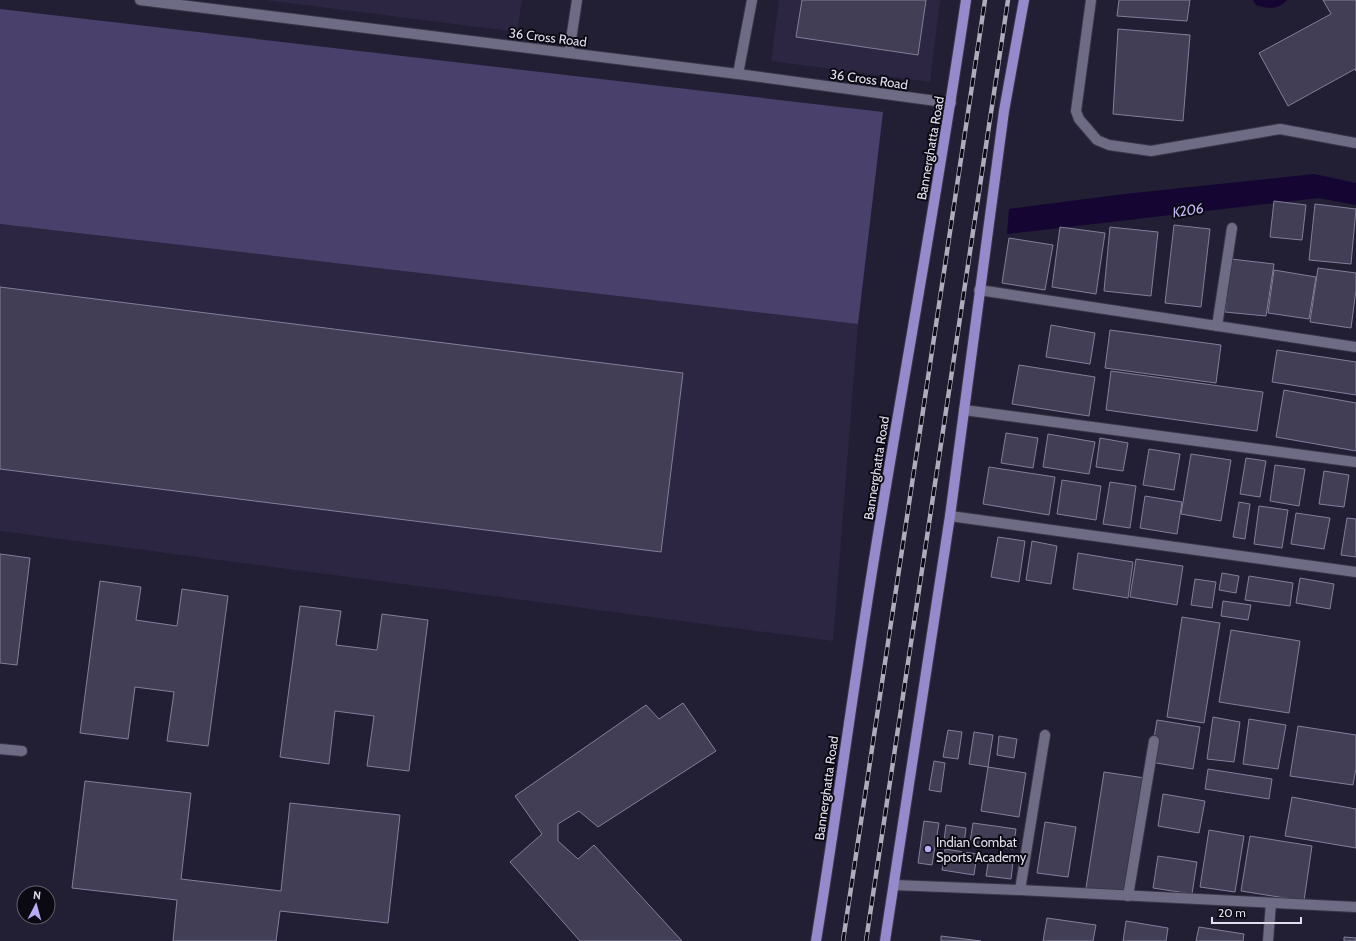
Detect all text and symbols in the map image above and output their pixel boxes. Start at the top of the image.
street label: 36 Cross Road [508,24,588,50]
street label: 36 Cross Road [829,66,909,92]
street label: Bannerghatta Road [913,95,947,201]
water label: K206 [1171,199,1205,221]
street label: Bannerghatta Road [860,415,892,521]
street label: Bannerghatta Road [811,735,841,841]
place label: Indian Combat Sports Academy [936,834,1027,865]
marker: Indian Combat Sports Academy [923,844,933,854]
north arrow [16,885,56,925]
text: N [32,888,42,902]
scale bar [1212,899,1301,925]
text: 20 m [1218,905,1246,920]

